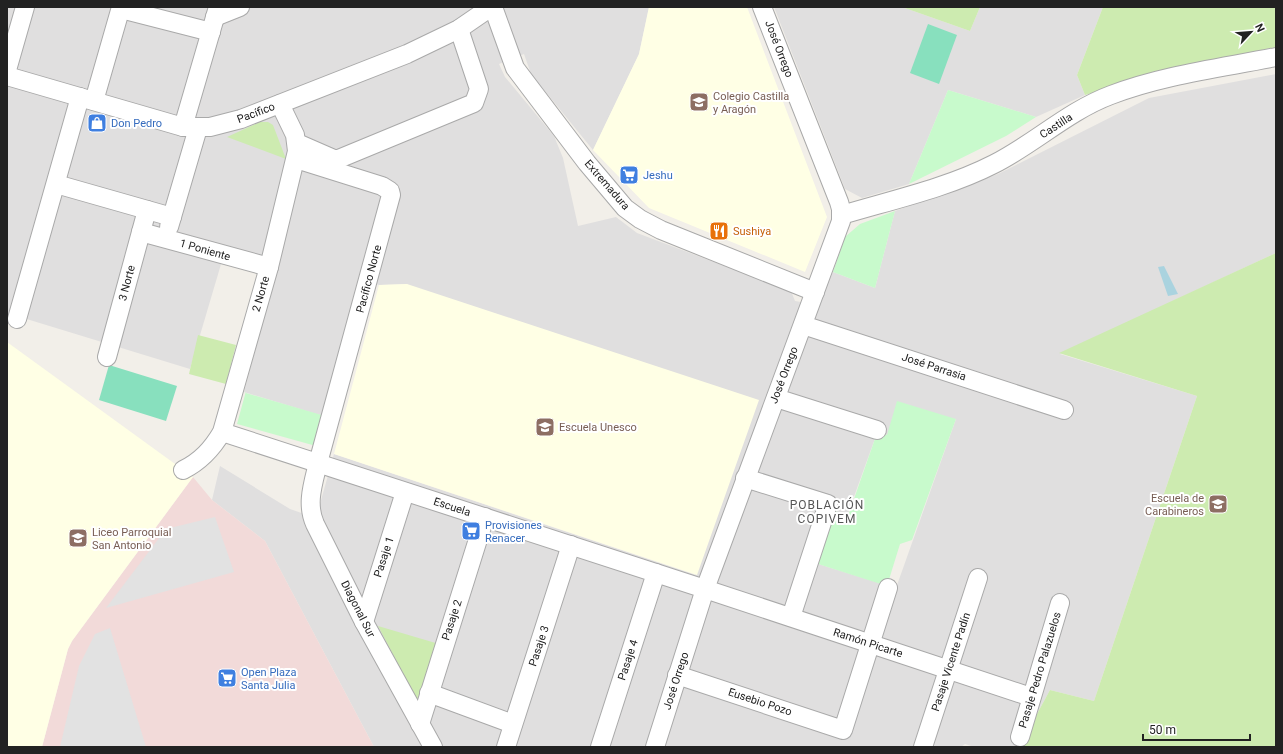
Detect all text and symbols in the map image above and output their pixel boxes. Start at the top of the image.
north arrow [1231,12,1271,52]
street label: José Orrego [762,19,796,79]
text: N [1252,21,1267,34]
place label: Colegio Castilla y Aragón [713,90,789,116]
school or university icon: Colegio Castilla y Aragón [688,91,710,113]
street label: Pacífico [235,100,277,126]
street label: Castilla [1037,111,1075,141]
shop icon: Don Pedro [86,112,108,134]
place label: Don Pedro [111,117,162,130]
street label: Extremadura [582,157,632,213]
supermarket icon: Jeshu [618,164,640,186]
place label: Jeshu [643,169,673,182]
restaurant icon: Sushiya [708,220,730,242]
place label: Sushiya [733,225,771,238]
street label: 1 Poniente [178,237,232,263]
street label: Pacífico Norte [354,243,384,314]
street label: 3 Norte [116,264,138,302]
street label: 2 Norte [250,275,272,313]
street label: José Orrego [767,345,801,405]
street label: José Parrasia [900,350,968,384]
school or university icon: Escuela Unesco [534,416,556,438]
place label: Escuela Unesco [559,421,637,434]
place label: Escuela de Carabineros [1145,492,1204,518]
school or university icon: Escuela de Carabineros [1207,493,1229,515]
street label: Escuela [432,495,472,519]
district label: POBLACIÓN COPIVEM [790,497,864,526]
place label: Provisiones Renacer [485,519,542,545]
supermarket icon: Provisiones Renacer [460,520,482,542]
place label: Liceo Parroquial San Antonio [92,526,171,552]
school or university icon: Liceo Parroquial San Antonio [67,527,89,549]
street label: Pasaje 1 [371,535,397,579]
street label: Diagonal Sur [338,578,378,640]
street label: Pasaje 2 [439,598,465,642]
street label: Pasaje Pedro Palazuelos [1016,610,1064,730]
street label: Pasaje Vicente Padín [929,611,973,713]
street label: Pasaje 3 [526,624,552,668]
street label: Ramón Picarte [832,626,905,660]
street label: Pasaje 4 [615,638,641,682]
street label: José Orrego [661,651,691,711]
place label: Open Plaza Santa Julia [241,666,296,692]
supermarket icon: Open Plaza Santa Julia [216,667,238,689]
street label: Eusebio Pozo [726,686,794,718]
scale bar [1143,716,1250,742]
text: 50 m [1149,723,1176,737]

